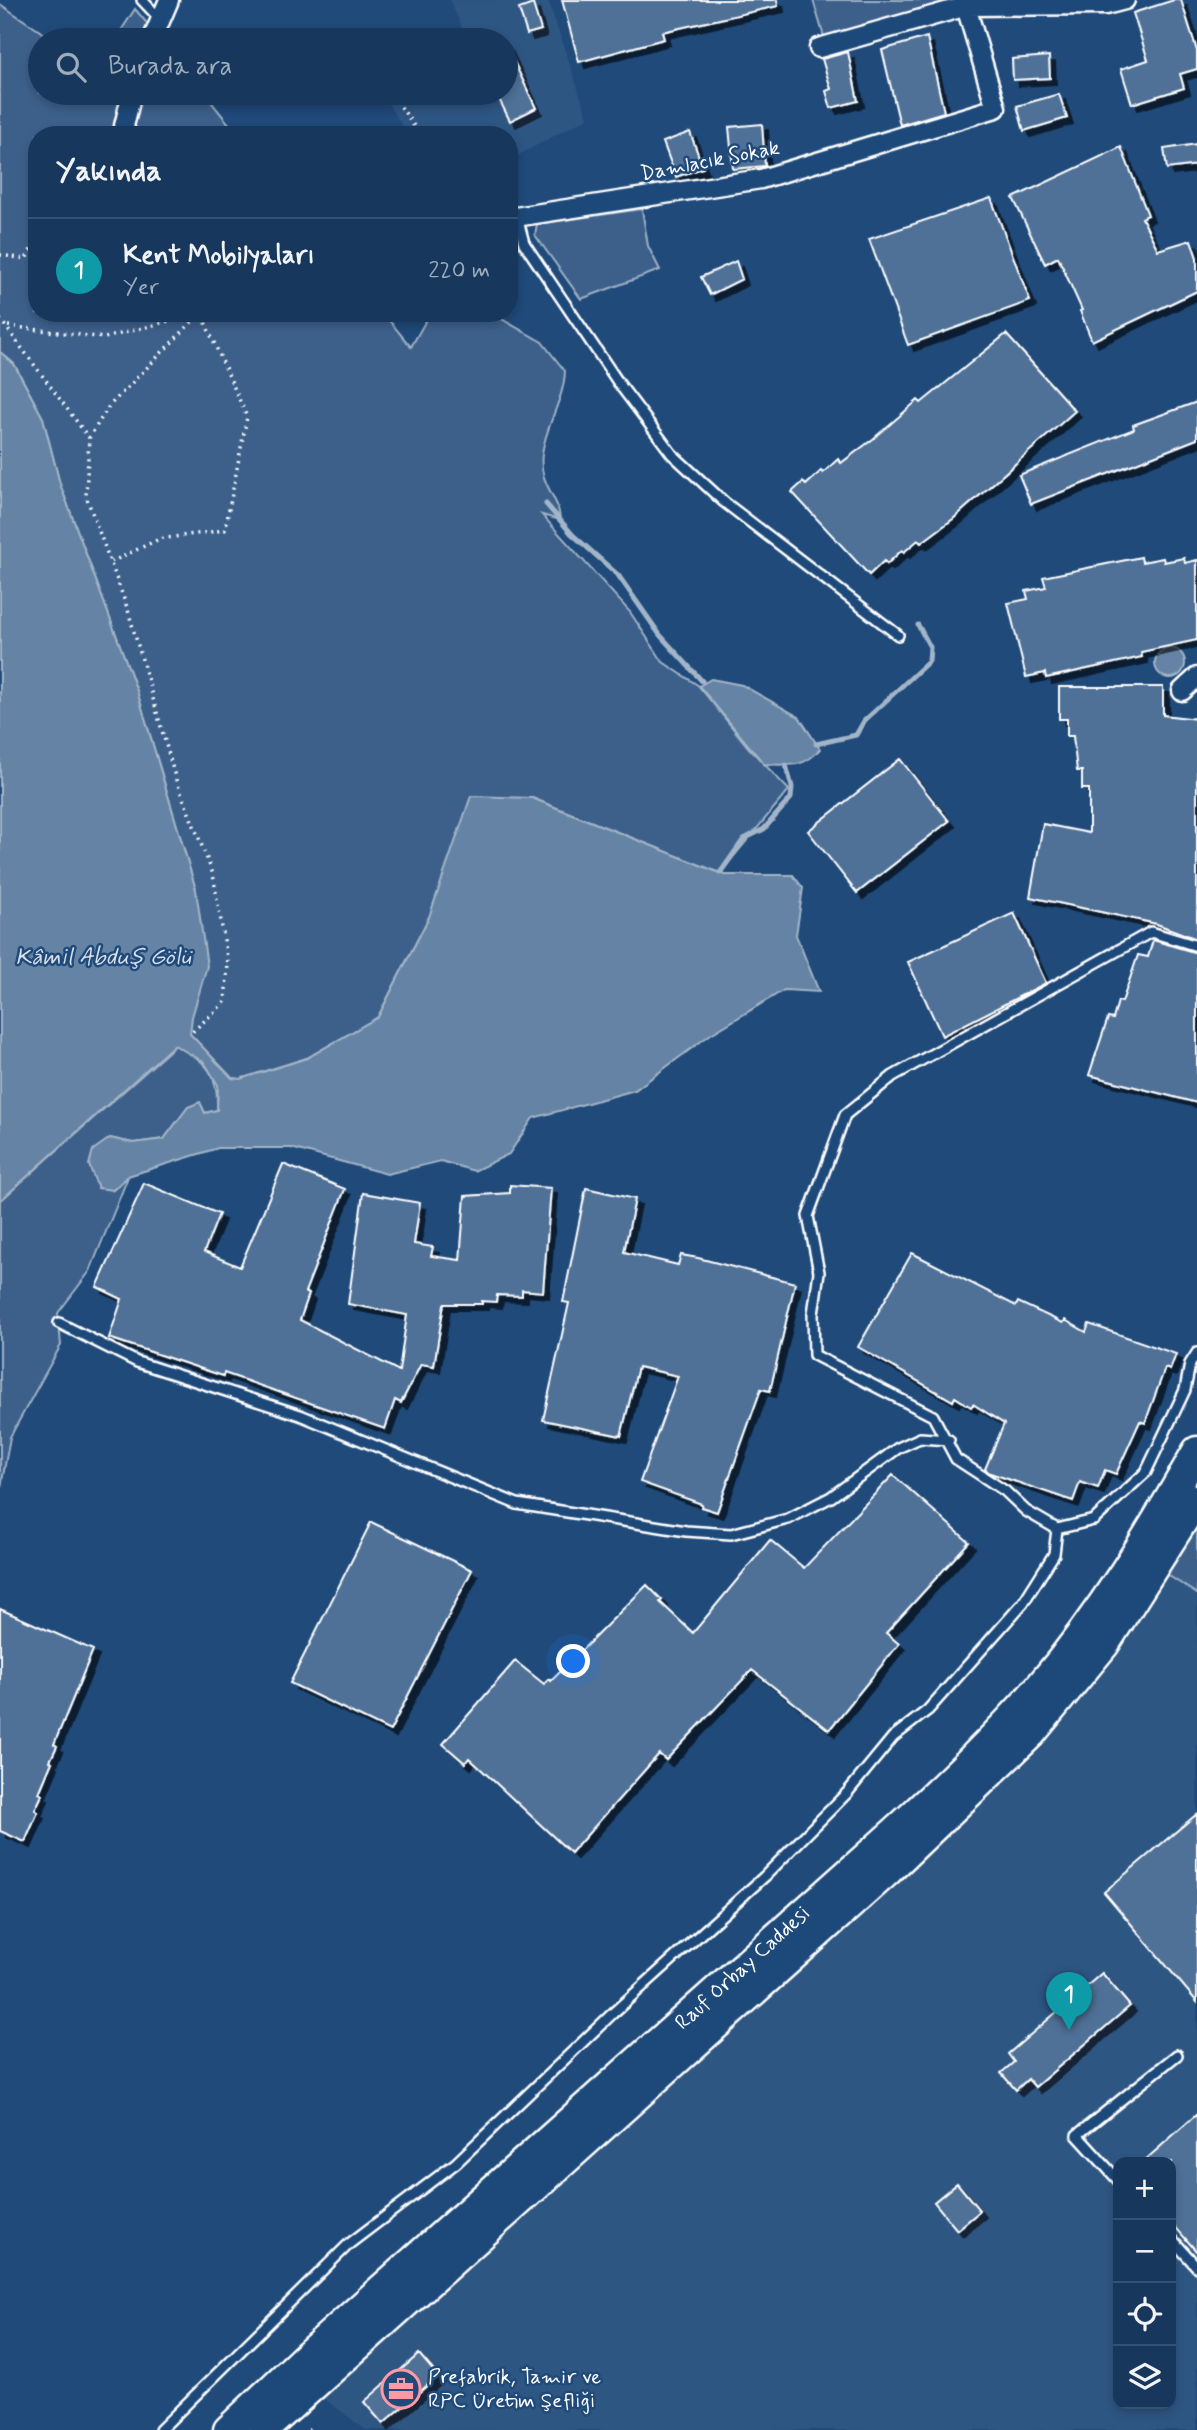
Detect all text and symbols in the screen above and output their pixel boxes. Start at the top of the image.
search box [28,28,518,105]
icon: search [52,48,90,86]
text: Burada ara [108,50,232,84]
street label: Damlacık Sokak [638,134,782,188]
text: Yakında [56,152,162,191]
text: Kent Mobilyaları [123,239,315,273]
text: 1 [74,256,84,286]
text: 220 m [428,256,490,286]
text: Yer [123,273,159,303]
water label: Kâmil Abduş Gölü [15,943,193,973]
your location [556,1644,590,1678]
street label: Rauf Orbay Caddesi [669,1900,817,2036]
pin: 1 [1046,1972,1092,2030]
map controls [1113,2157,1176,2409]
button: + [1113,2157,1176,2220]
button: − [1113,2220,1176,2283]
button: locate [1113,2283,1176,2346]
button: layers [1113,2346,1176,2409]
place label: Prefabrik, Tamir ve RPC Üretim Şefliği [428,2363,601,2415]
office icon: Prefabrik, Tamir ve RPC Üretim Şefliği [380,2368,422,2410]

